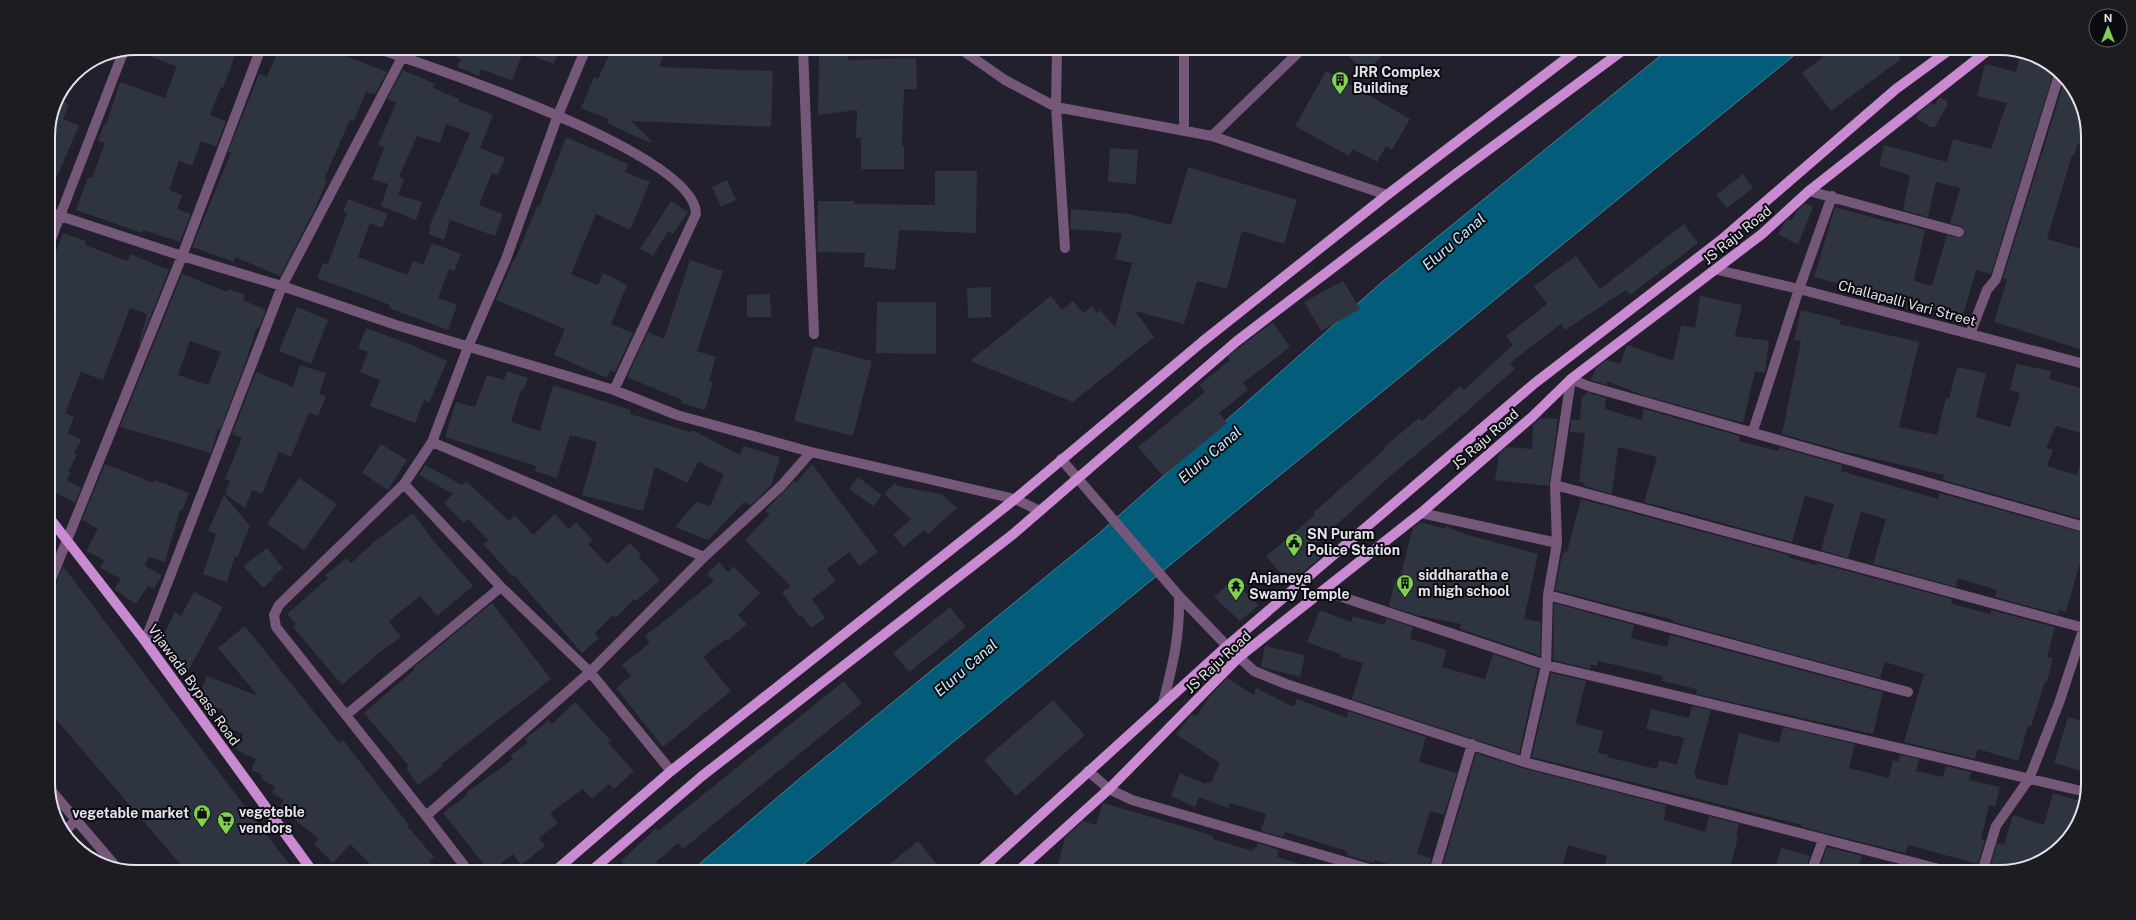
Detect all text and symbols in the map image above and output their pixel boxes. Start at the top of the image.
north arrow [2088,8,2128,48]
text: N [2104,12,2112,24]
place label: JRR Complex Building [1353,64,1440,96]
building icon: JRR Complex Building [1330,70,1350,95]
street label: JS Raju Road [1699,202,1775,268]
water label: Eluru Canal [1419,210,1489,274]
street label: Challapalli Vari Street [1836,277,1978,329]
street label: JS Raju Road [1448,406,1522,472]
water label: Eluru Canal [1175,423,1245,487]
place label: SN Puram Police Station [1307,526,1400,558]
public building icon: SN Puram Police Station [1284,532,1304,557]
place label: siddharatha e m high school [1418,567,1510,599]
place label: Anjaneya Swamy Temple [1249,570,1350,602]
building icon: siddharatha e m high school [1395,573,1415,598]
temple icon: Anjaneya Swamy Temple [1226,576,1246,601]
street label: Vijawada Bypass Road [145,621,243,749]
street label: JS Raju Road [1182,628,1254,696]
water label: Eluru Canal [931,636,1001,700]
shop icon: vegetable market [192,803,212,828]
place label: vegeteble vendors [239,804,305,836]
place label: vegetable market [72,805,189,821]
supermarket icon: vegeteble vendors [216,810,236,835]

